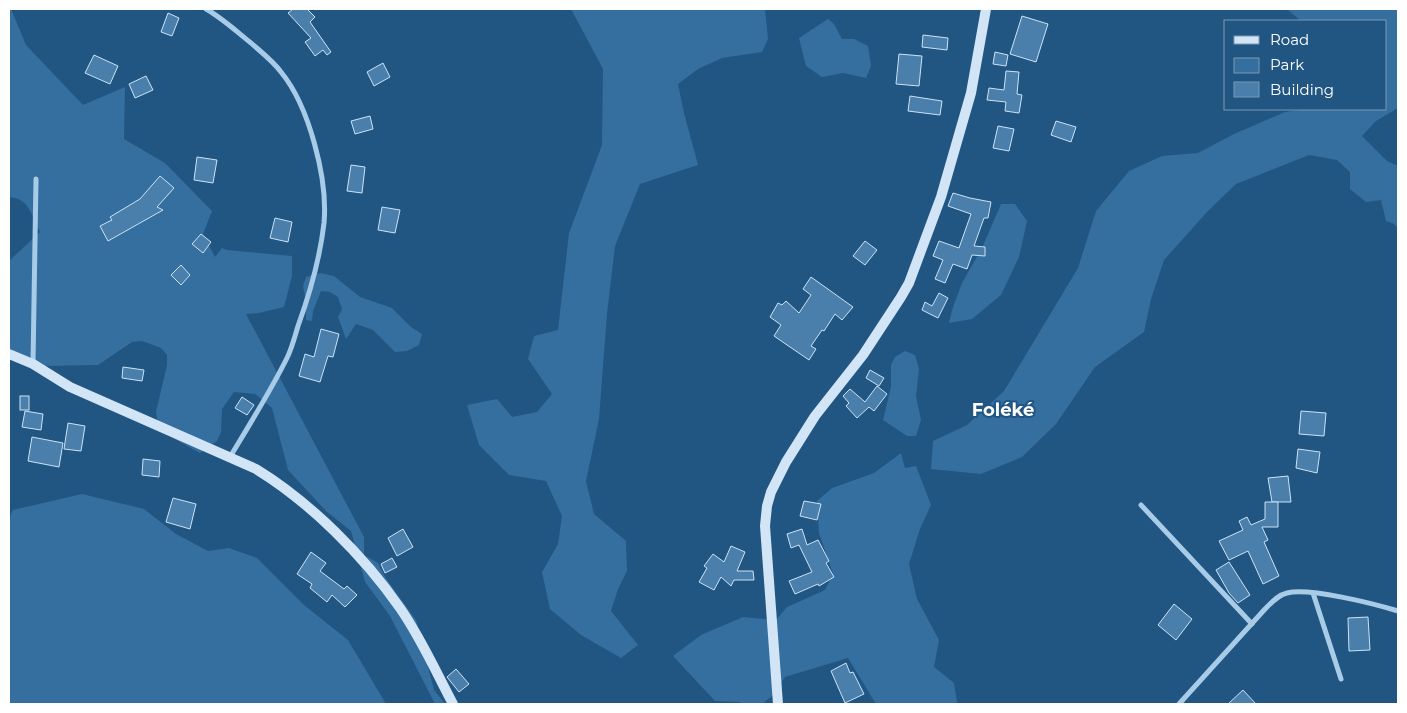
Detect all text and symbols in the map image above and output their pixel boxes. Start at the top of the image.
legend [1224,20,1387,110]
text: Road [1270,30,1309,49]
text: Park [1270,55,1304,74]
text: Building [1270,80,1334,99]
district label: Foléké [972,399,1034,421]

